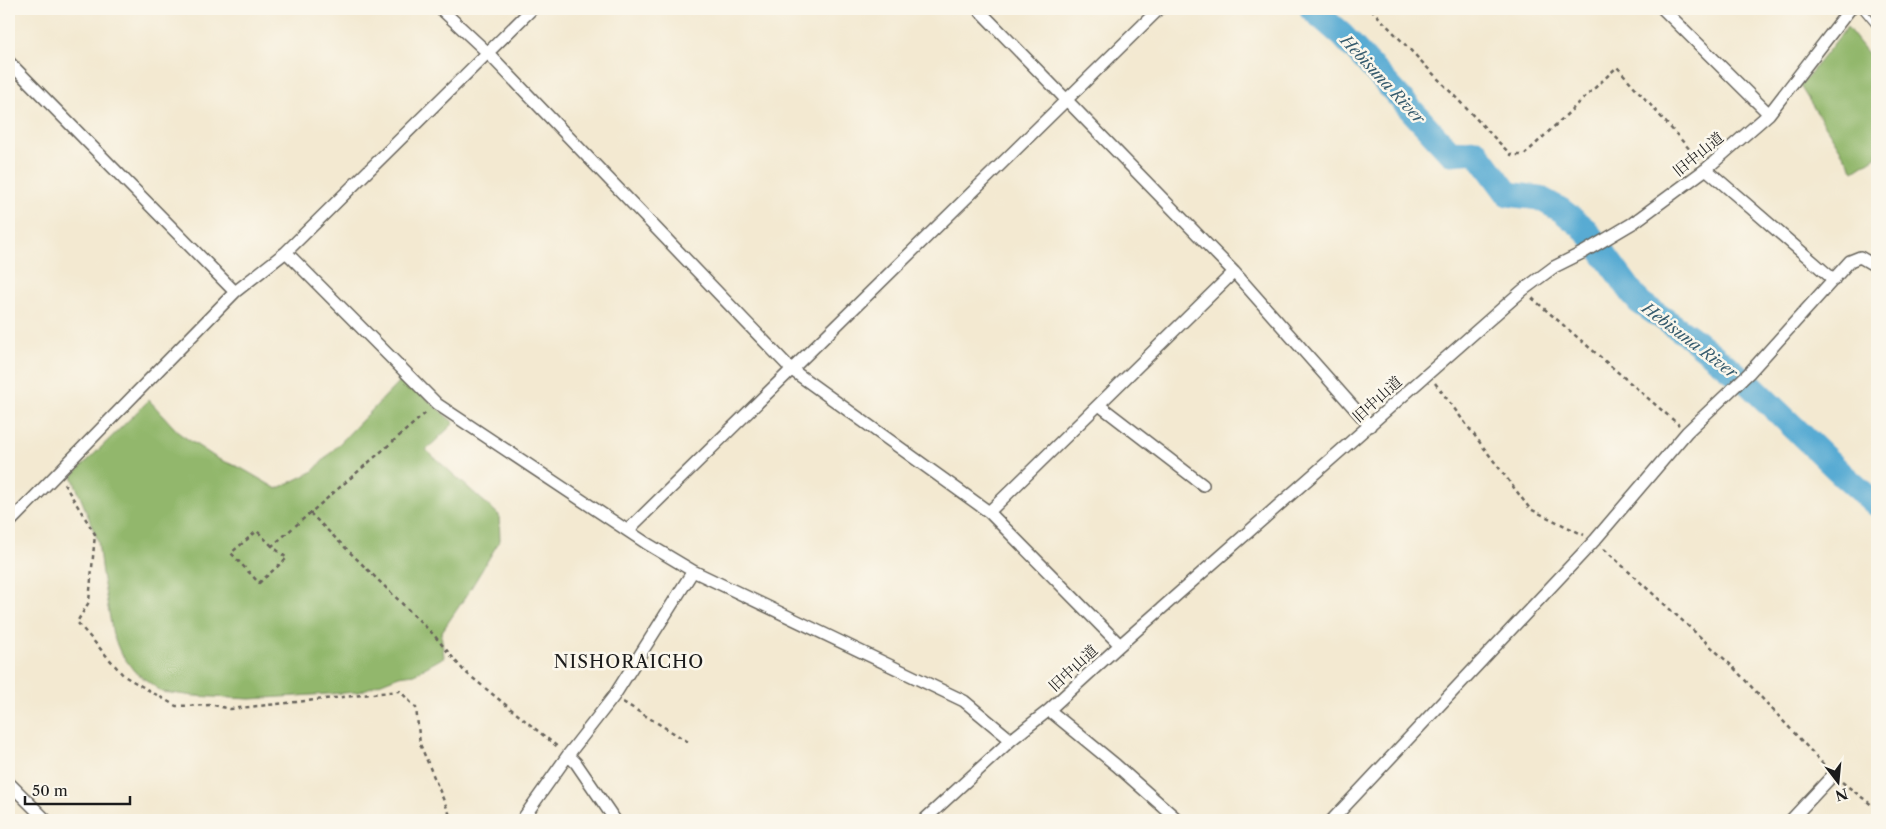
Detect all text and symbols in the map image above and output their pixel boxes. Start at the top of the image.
water label: Hebisuna River [1335,29,1430,129]
street label: 旧中山道 [1669,128,1727,180]
water label: Hebisuna River [1637,296,1743,383]
street label: 旧中山道 [1348,372,1406,426]
street label: 旧中山道 [1045,641,1101,695]
district label: NISHORAICHO [554,651,704,673]
north arrow [1814,756,1864,806]
scale bar [25,774,130,806]
text: 50 m [32,781,68,800]
text: N [1833,784,1850,805]

